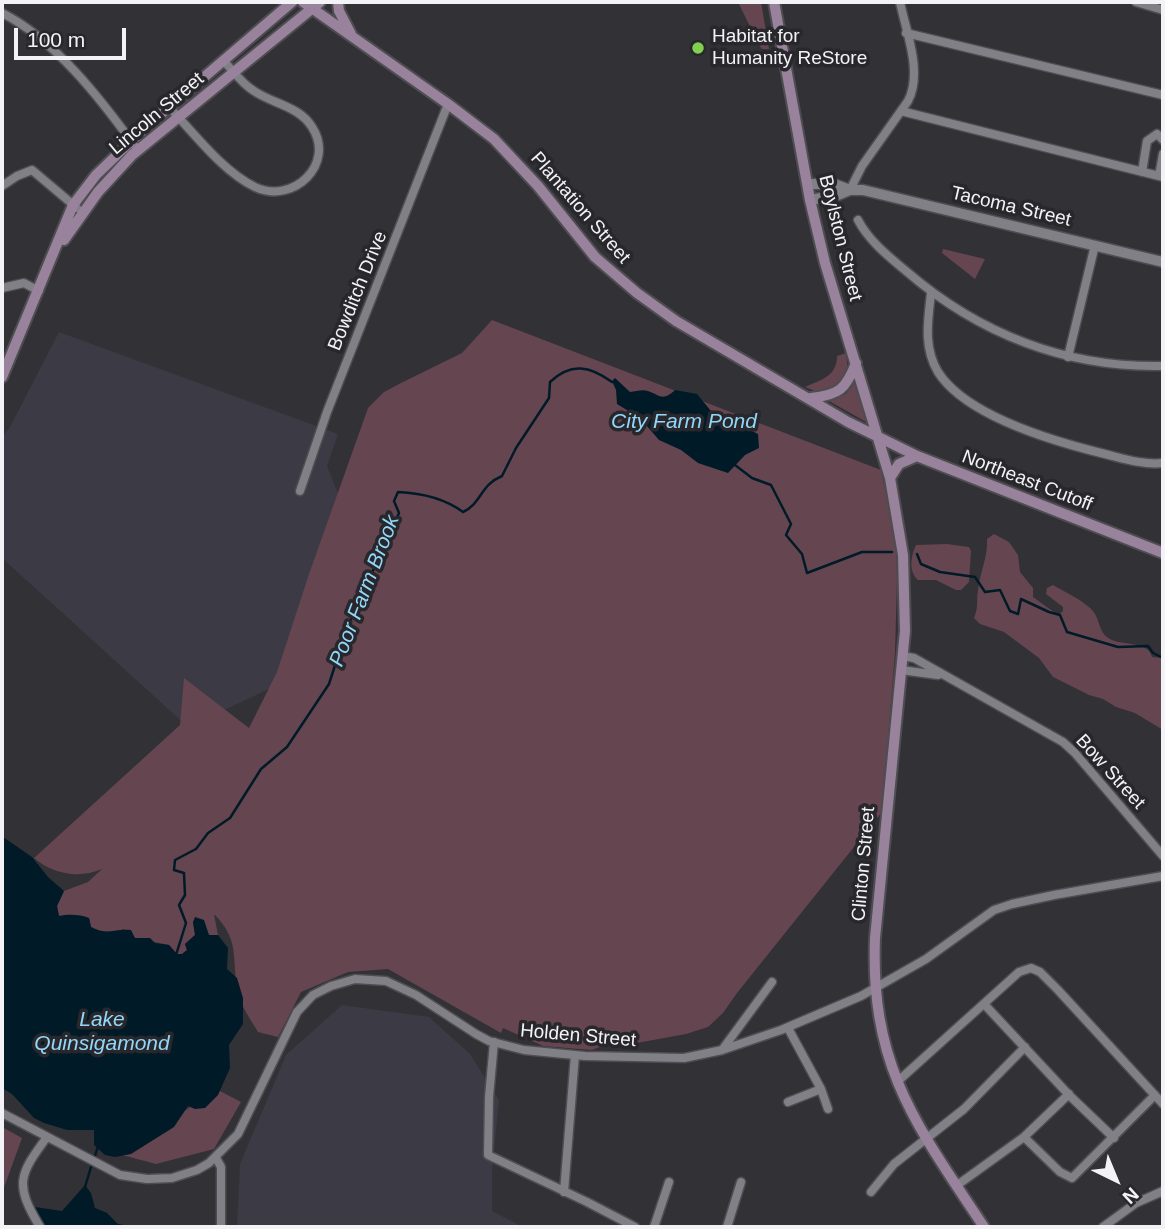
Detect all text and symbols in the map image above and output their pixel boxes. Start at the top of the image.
scale bar [18,14,130,58]
place label: Habitat for Humanity ReStore [712,26,867,70]
text: 100 m [27,28,85,51]
marker: Habitat for Humanity ReStore [690,40,706,56]
street label: Lincoln Street [105,68,209,160]
street label: Plantation Street [525,148,635,268]
street label: Boylston Street [813,173,867,303]
street label: Tacoma Street [949,182,1073,232]
street label: Bowditch Drive [324,228,392,354]
water label: City Farm Pond [611,409,757,435]
street label: Northeast Cutoff [958,446,1096,516]
water label: Poor Farm Brook [325,512,405,670]
street label: Bow Street [1070,730,1150,814]
street label: Clinton Street [848,806,880,922]
water label: Lake Quinsigamond [34,1007,170,1057]
street label: Holden Street [519,1020,637,1052]
north arrow [1081,1145,1151,1215]
text: N [1118,1183,1143,1208]

